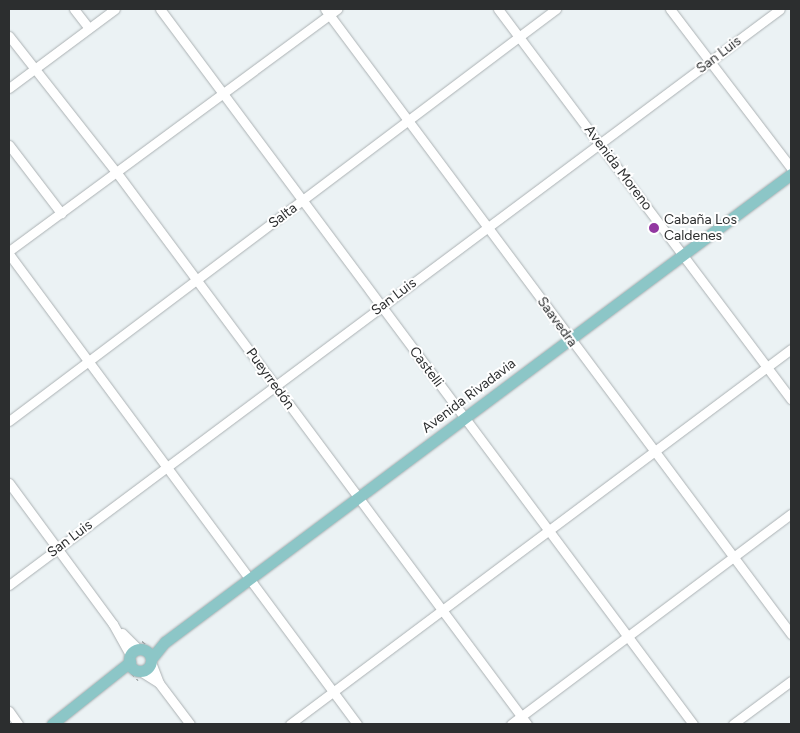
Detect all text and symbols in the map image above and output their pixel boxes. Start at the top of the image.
street label: San Luis [693,33,745,77]
street label: Avenida Moreno [581,122,655,214]
street label: Salta [265,200,301,232]
place label: Cabaña Los Caldenes [664,212,737,244]
marker: Cabaña Los Caldenes [648,222,660,234]
street label: San Luis [368,275,420,319]
street label: Saavedra [533,294,581,350]
street label: Castelli [405,344,447,390]
street label: Pueyrredón [242,345,298,413]
street label: Avenida Rivadavia [419,355,519,437]
street label: San Luis [44,517,96,561]

